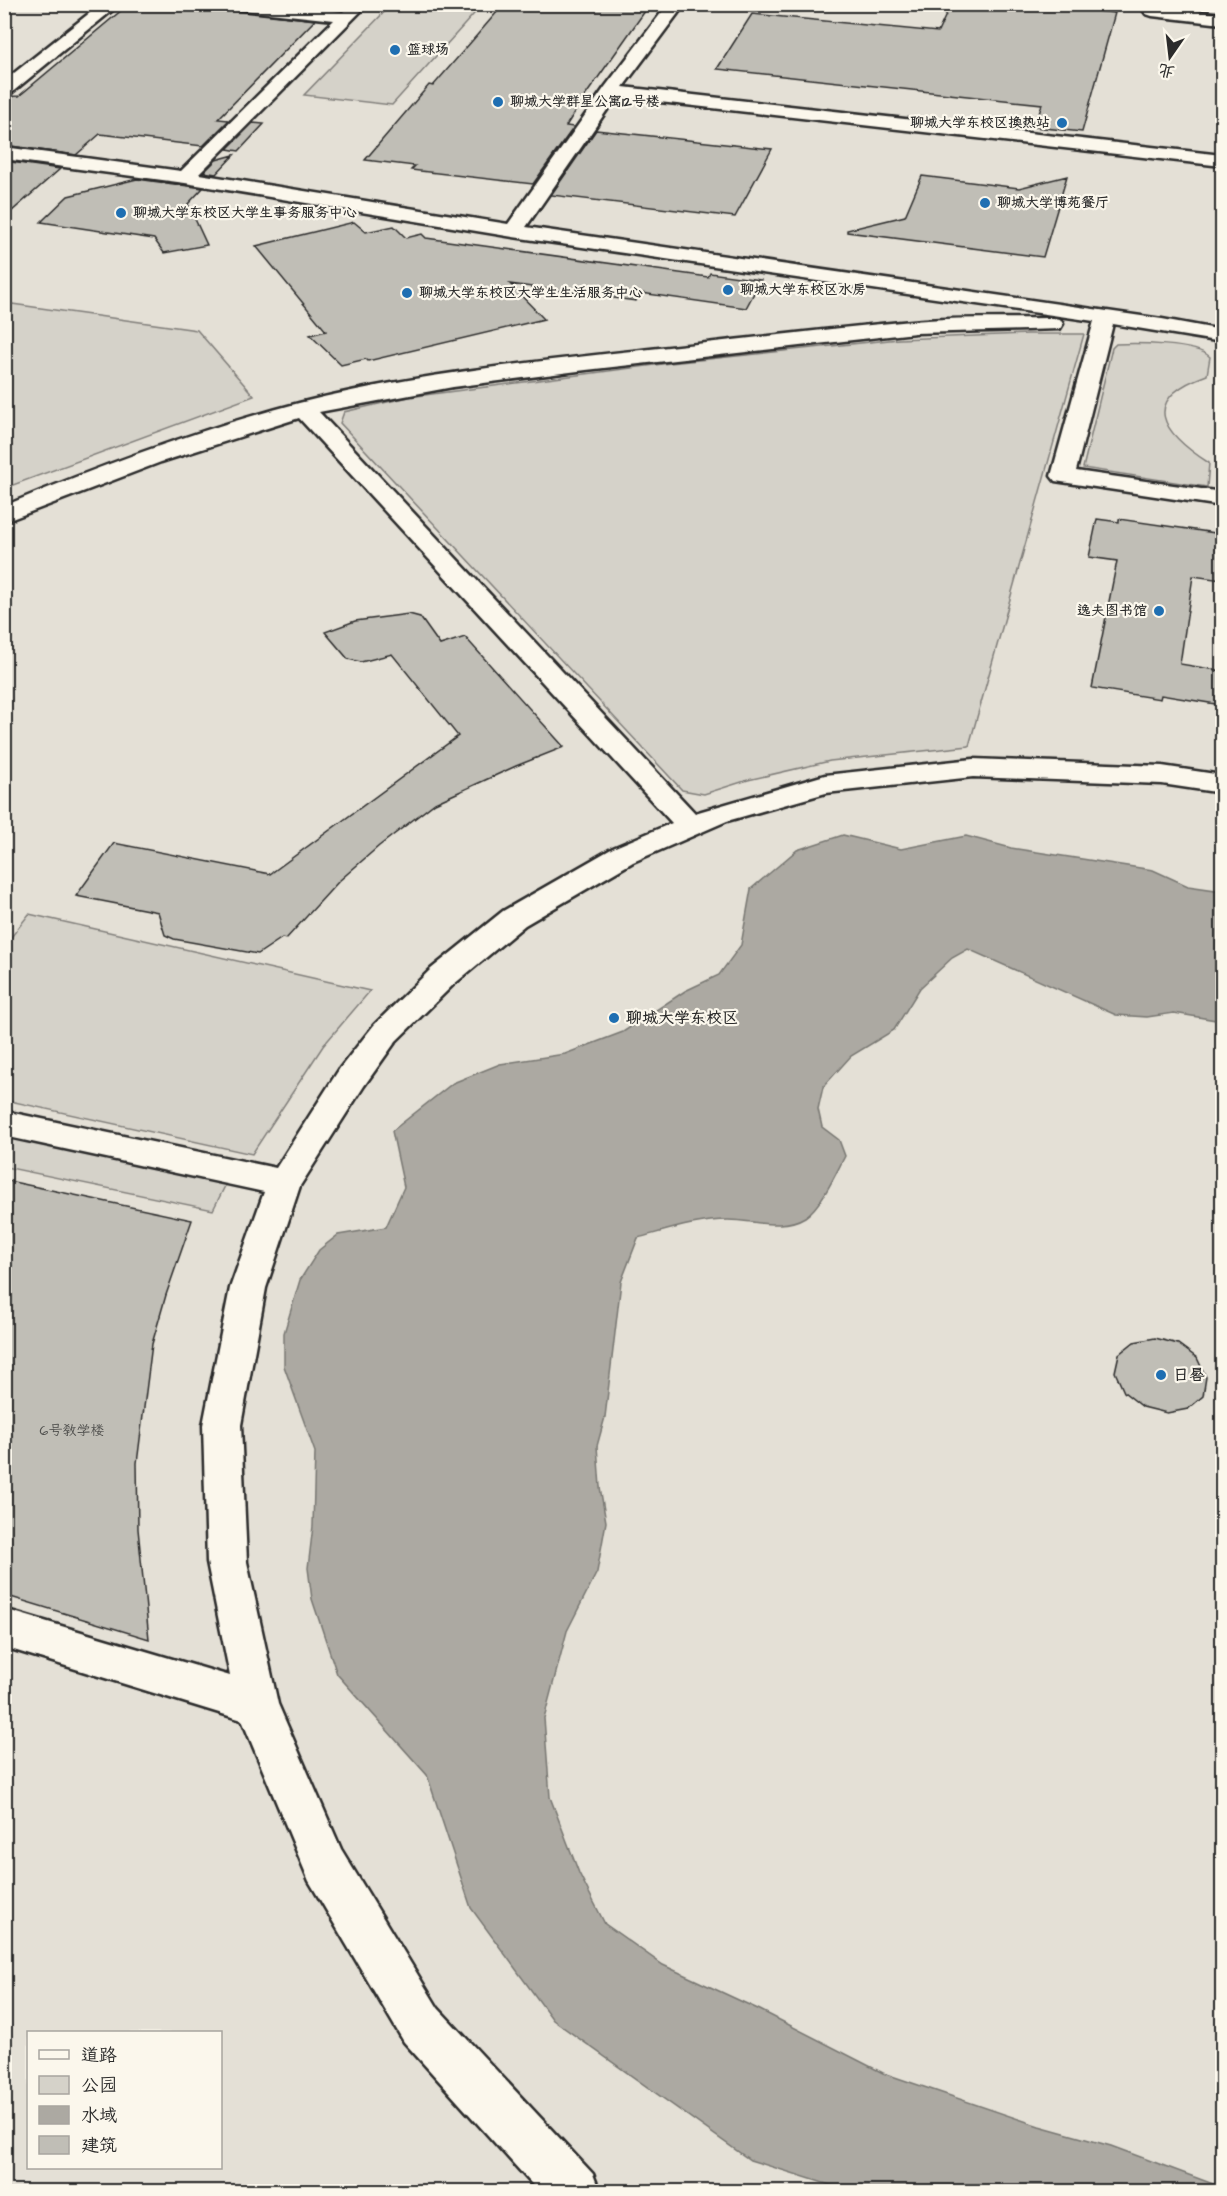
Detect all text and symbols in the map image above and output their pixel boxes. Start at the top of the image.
north arrow [1140,27,1200,87]
place label: 篮球场 [407,40,449,60]
marker: 篮球场 [388,43,402,57]
text: 北 [1156,58,1177,83]
place label: 聊城大学群星公寓12号楼 [510,92,660,112]
marker: 聊城大学群星公寓12号楼 [491,95,505,109]
place label: 聊城大学东校区换热站 [910,113,1050,133]
marker: 聊城大学东校区换热站 [1055,116,1069,130]
place label: 聊城大学博苑餐厅 [997,193,1109,213]
marker: 聊城大学博苑餐厅 [978,196,992,210]
place label: 聊城大学东校区大学生事务服务中心 [133,203,357,223]
marker: 聊城大学东校区大学生事务服务中心 [114,206,128,220]
place label: 聊城大学东校区水房 [740,280,866,300]
place label: 聊城大学东校区大学生生活服务中心 [419,283,643,303]
marker: 聊城大学东校区水房 [721,283,735,297]
marker: 聊城大学东校区大学生生活服务中心 [400,286,414,300]
place label: 逸夫图书馆 [1077,601,1147,621]
marker: 逸夫图书馆 [1152,604,1166,618]
place label: 聊城大学东校区 [626,1007,738,1029]
marker: 聊城大学东校区 [607,1011,621,1025]
place label: 日晷 [1173,1364,1205,1386]
marker: 日晷 [1154,1368,1168,1382]
house number: 6号教学楼 [40,1421,104,1441]
legend [27,2031,222,2169]
text: 道路 [81,2043,117,2068]
text: 公园 [81,2073,117,2098]
text: 水域 [81,2103,117,2128]
text: 建筑 [81,2133,117,2158]

